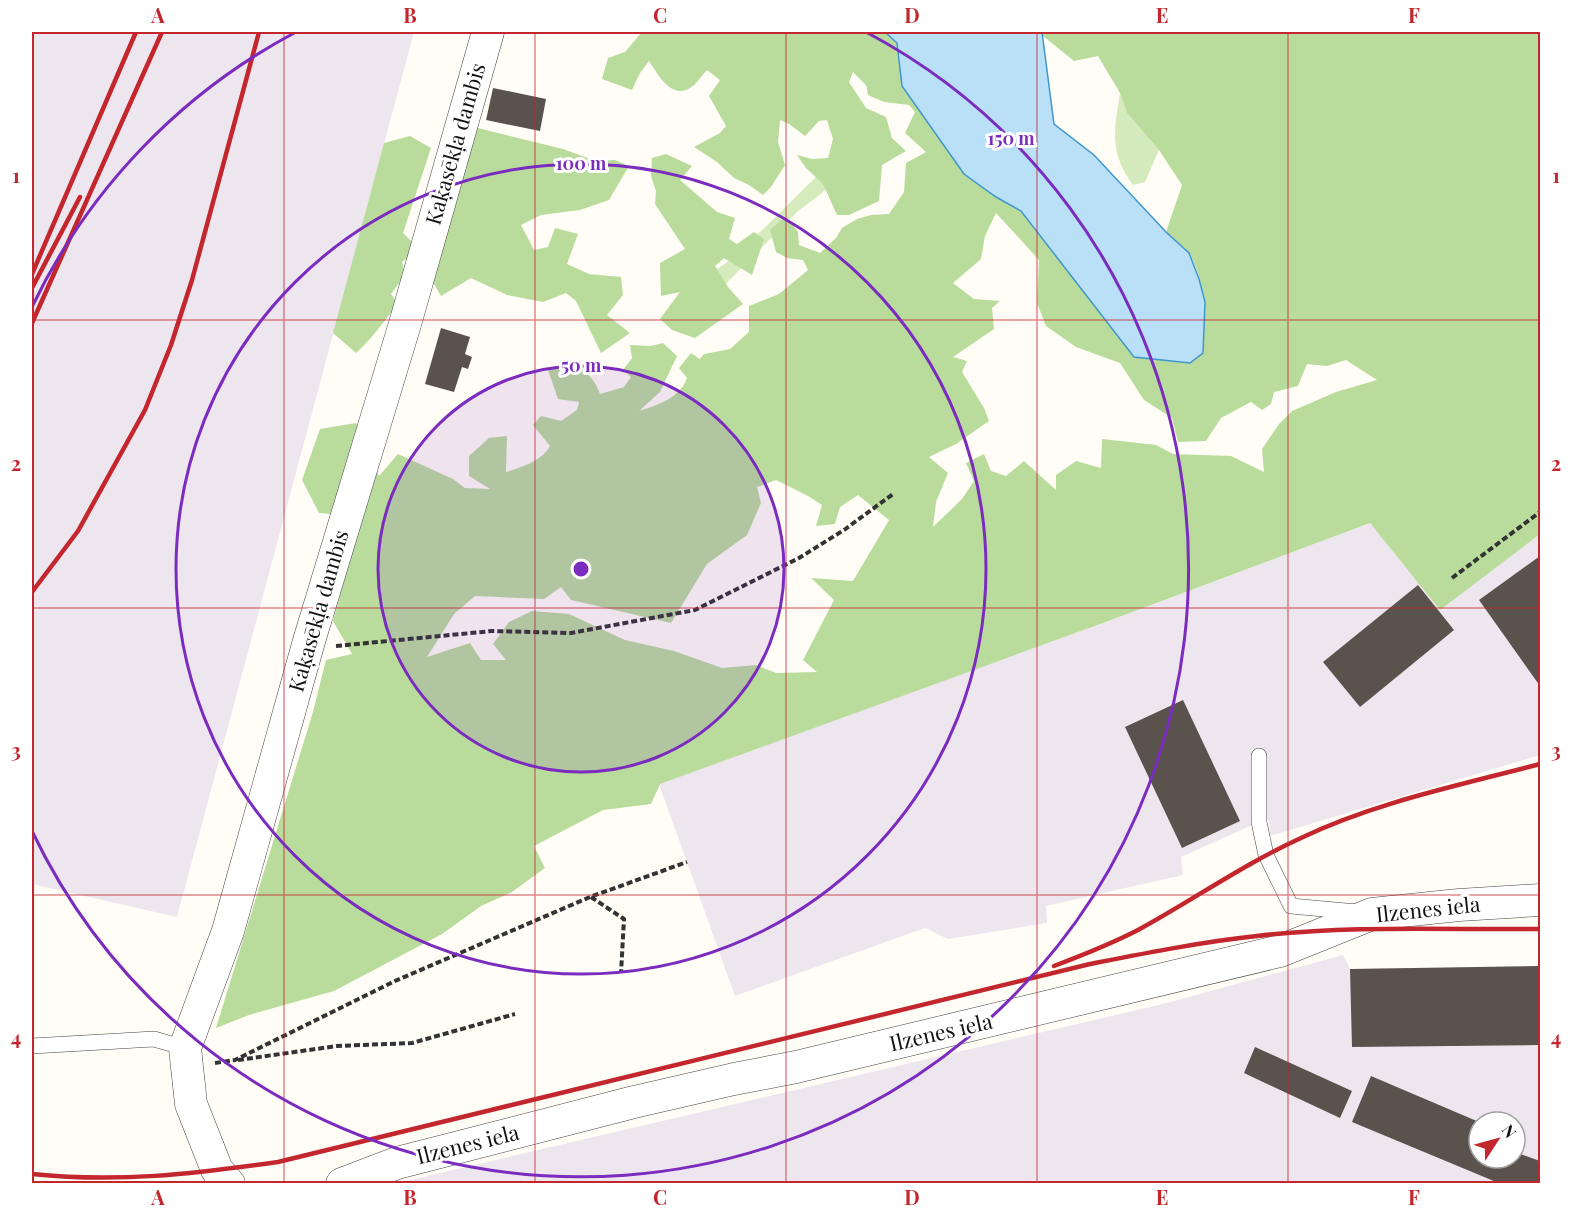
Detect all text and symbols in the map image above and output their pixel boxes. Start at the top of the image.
text: A [150,1,165,28]
text: B [403,1,417,28]
text: C [653,1,667,28]
text: D [904,1,920,28]
text: E [1156,1,1168,28]
text: F [1408,1,1420,28]
street label: Kaķasēkļa dambis [418,59,492,228]
text: 150 m [987,126,1035,150]
text: 100 m [556,151,607,175]
text: 1 [12,161,20,188]
text: 1 [1552,161,1560,188]
text: 50 m [561,353,602,377]
text: 2 [11,449,21,476]
text: 2 [1551,449,1561,476]
street label: Kaķasēkļa dambis [281,526,355,695]
centre of rings [571,559,591,579]
text: 3 [11,736,21,763]
text: 3 [1551,736,1561,763]
street label: Ilzenes iela [1374,889,1482,927]
street label: Ilzenes iela [886,1006,995,1056]
text: 4 [11,1023,21,1050]
text: 4 [1551,1023,1561,1050]
north arrow [1467,1110,1527,1170]
street label: Ilzenes iela [413,1117,522,1169]
text: N [1498,1120,1522,1142]
text: A [150,1183,165,1210]
text: B [403,1183,417,1210]
text: C [653,1183,667,1210]
text: D [904,1183,920,1210]
text: E [1156,1183,1168,1210]
text: F [1408,1183,1420,1210]

